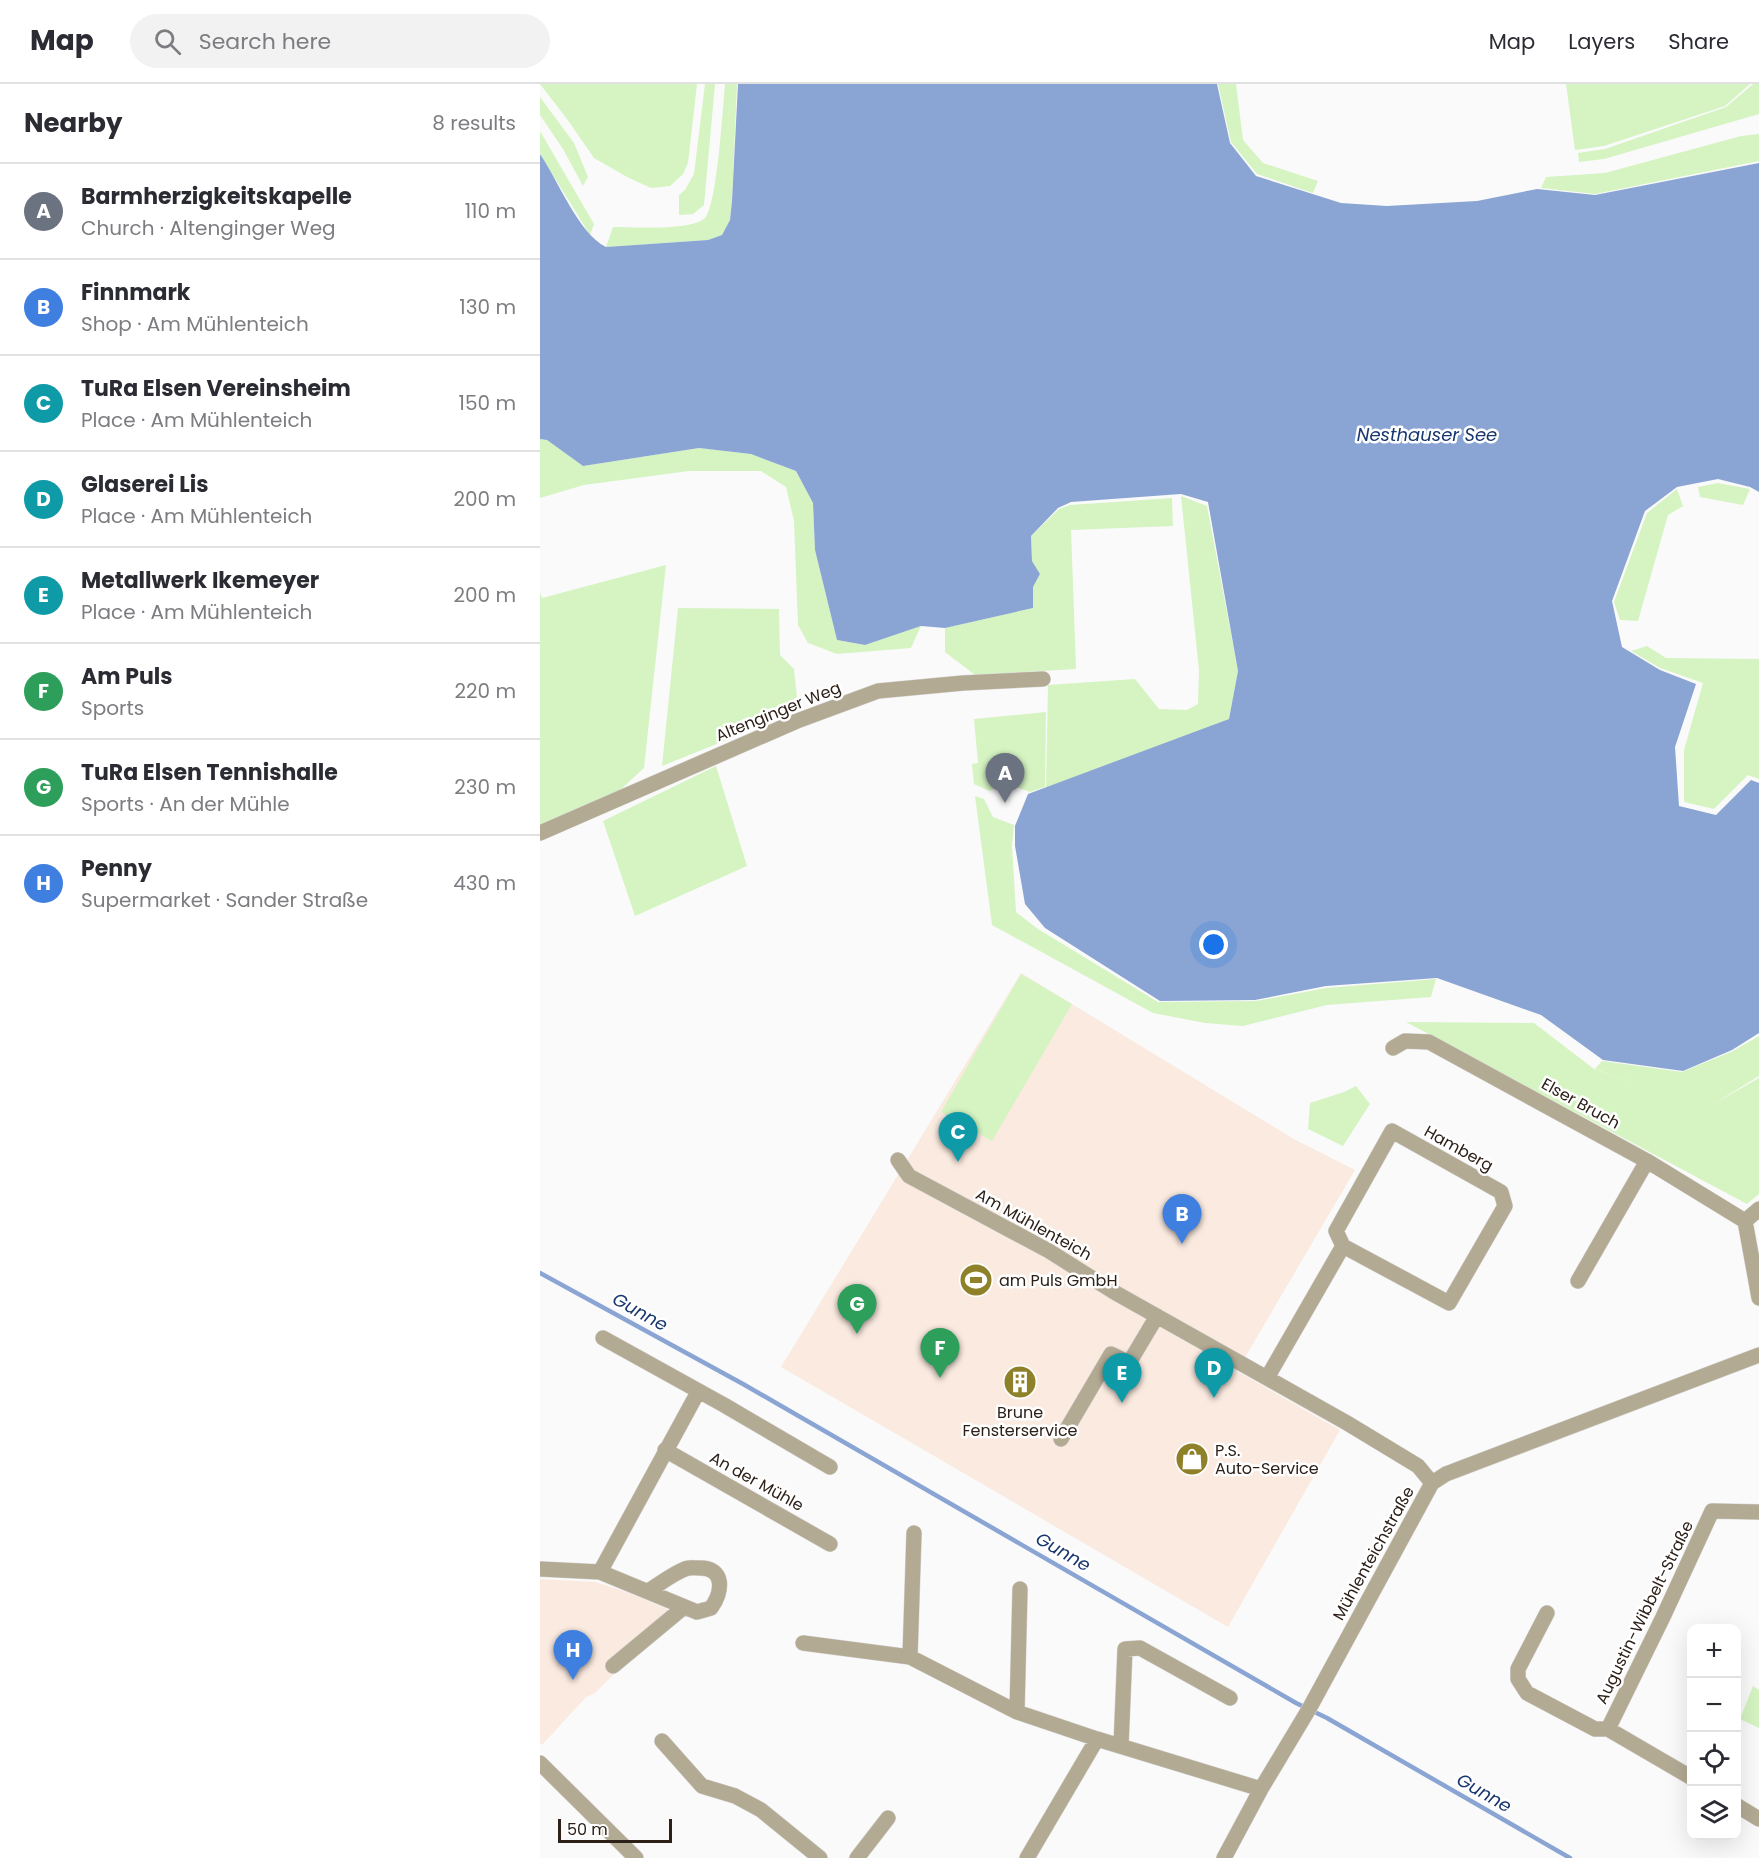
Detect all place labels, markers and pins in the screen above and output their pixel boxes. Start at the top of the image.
pin: A [986,754,1024,803]
pin: C [938,1112,978,1162]
pin: B [1162,1194,1202,1244]
sports icon: am Puls GmbH [958,1262,994,1298]
place label: am Puls GmbH [999,1269,1117,1292]
pin: G [838,1284,876,1334]
pin: F [920,1328,960,1378]
pin: D [1194,1348,1234,1398]
pin: E [1102,1354,1142,1403]
building icon: Brune Fensterservice [1002,1364,1038,1400]
place label: Brune Fensterservice [962,1401,1078,1442]
place label: P.S. Auto-Service [1215,1439,1319,1480]
shop icon: P.S. Auto-Service [1174,1441,1210,1477]
pin: H [554,1630,592,1680]

